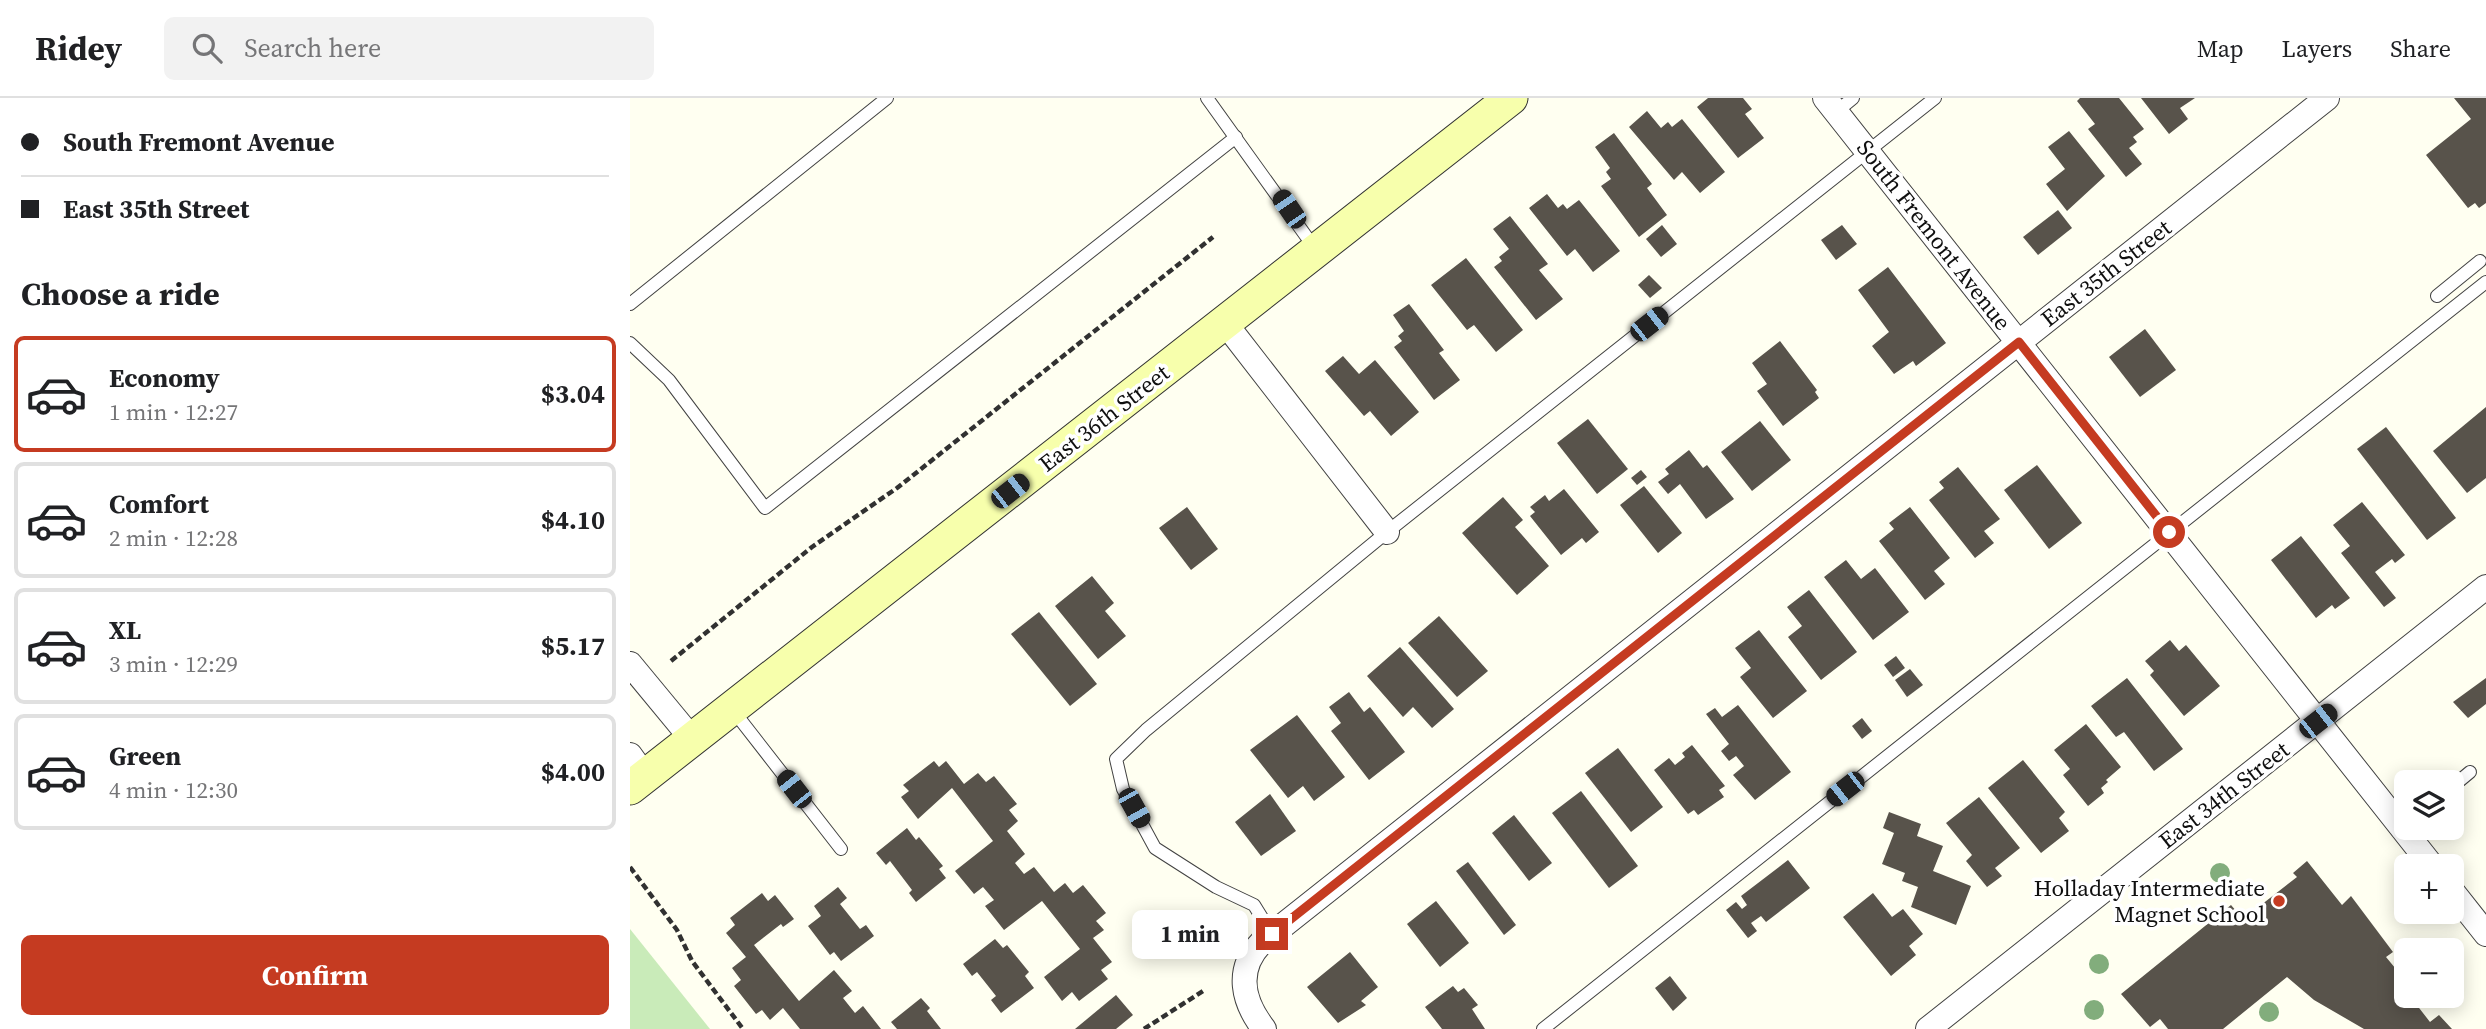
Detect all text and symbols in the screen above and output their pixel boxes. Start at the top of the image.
search box [164,17,654,80]
text: Ridey [35,26,122,71]
icon: search [188,29,226,67]
text: Search here [244,30,381,66]
text: Map [2197,32,2244,65]
text: Layers [2282,32,2352,65]
text: Share [2390,32,2451,65]
text: South Fremont Avenue [63,124,334,160]
street label: South Fremont Avenue [1849,133,2019,337]
car [1269,186,1310,232]
text: East 35th Street [63,191,249,227]
street label: East 35th Street [2034,212,2178,334]
text: Choose a ride [21,272,220,316]
car [1626,303,1673,345]
street label: East 36th Street [1032,357,1176,479]
text: Economy [109,360,220,396]
icon: car [25,363,88,426]
text: $3.04 [541,376,605,412]
text: 1 min · 12:27 [109,396,238,428]
car [987,470,1034,512]
text: Comfort [109,486,209,522]
icon: car [25,489,88,552]
text: $4.10 [541,502,605,538]
route start [2153,516,2185,548]
text: 2 min · 12:28 [109,522,238,554]
text: XL [109,612,141,648]
icon: car [25,615,88,678]
text: $5.17 [541,628,605,664]
text: 3 min · 12:29 [109,648,238,680]
car [2295,700,2342,742]
street label: East 34th Street [2152,734,2296,856]
text: Green [109,738,181,774]
icon: car [25,741,88,804]
text: $4.00 [541,754,605,790]
car [773,766,816,812]
car [1822,768,1869,810]
map controls [2394,770,2464,1008]
button: layers [2394,770,2464,840]
text: 4 min · 12:30 [109,774,238,806]
car [1115,785,1154,831]
button: + [2394,854,2464,924]
place label: Holladay Intermediate Magnet School [2034,872,2265,930]
marker: Holladay Intermediate Magnet School [2271,893,2287,909]
callout: 1 min [1132,910,1248,958]
text: 1 min [1160,918,1220,950]
route end [1256,918,1288,950]
button: Confirm [21,935,609,1015]
button: − [2394,938,2464,1008]

